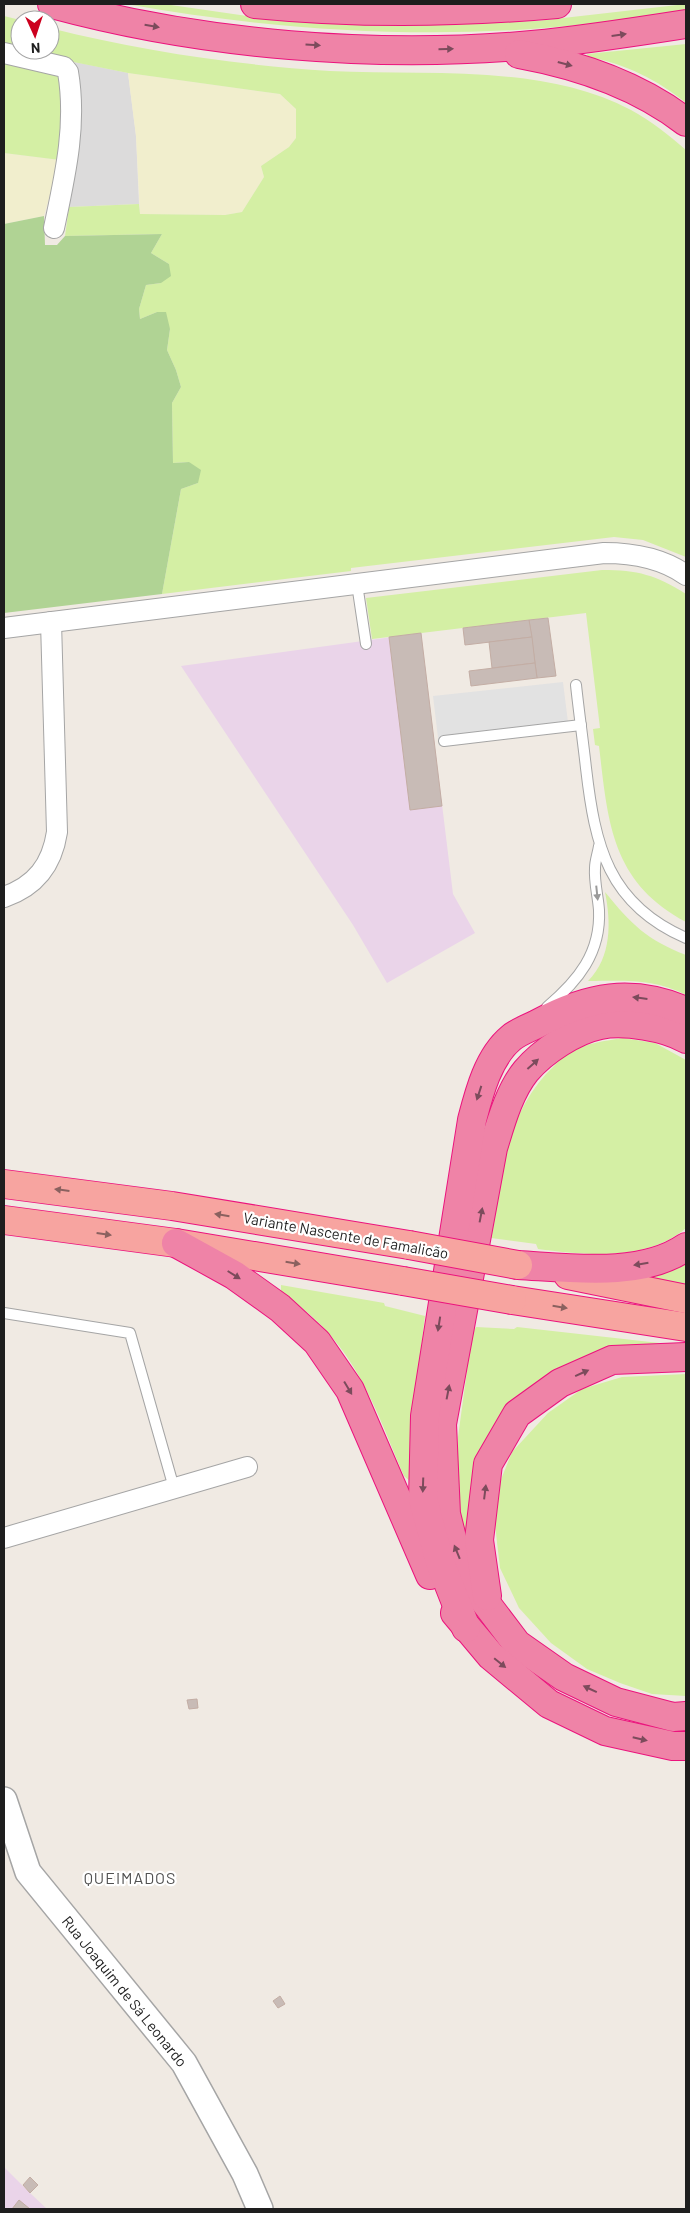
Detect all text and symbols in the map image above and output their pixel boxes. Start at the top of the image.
north arrow [10,10,60,60]
one-way arrow [144,22,160,30]
one-way arrow [611,30,627,38]
text: N [31,40,41,57]
one-way arrow [305,42,321,50]
one-way arrow [438,45,454,53]
one-way arrow [558,61,573,69]
one-way arrow [593,885,601,901]
one-way arrow [631,994,647,1002]
one-way arrow [527,1059,540,1070]
one-way arrow [475,1086,483,1101]
one-way arrow [53,1186,69,1194]
one-way arrow [477,1207,485,1223]
street label: Variante Nascente de Famalicão [242,1208,450,1262]
one-way arrow [214,1210,230,1218]
one-way arrow [96,1230,112,1238]
one-way arrow [285,1259,301,1267]
one-way arrow [633,1260,649,1268]
one-way arrow [227,1271,240,1280]
one-way arrow [553,1304,569,1312]
one-way arrow [435,1316,443,1332]
one-way arrow [575,1369,589,1377]
one-way arrow [344,1381,353,1394]
one-way arrow [444,1384,452,1400]
one-way arrow [419,1477,427,1493]
one-way arrow [481,1484,489,1500]
one-way arrow [453,1545,460,1560]
one-way arrow [493,1657,506,1668]
one-way arrow [583,1685,597,1693]
one-way arrow [633,1735,648,1743]
district label: QUEIMADOS [84,1868,176,1887]
street label: Rua Joaquim de Sá Leonardo [59,1912,191,2070]

